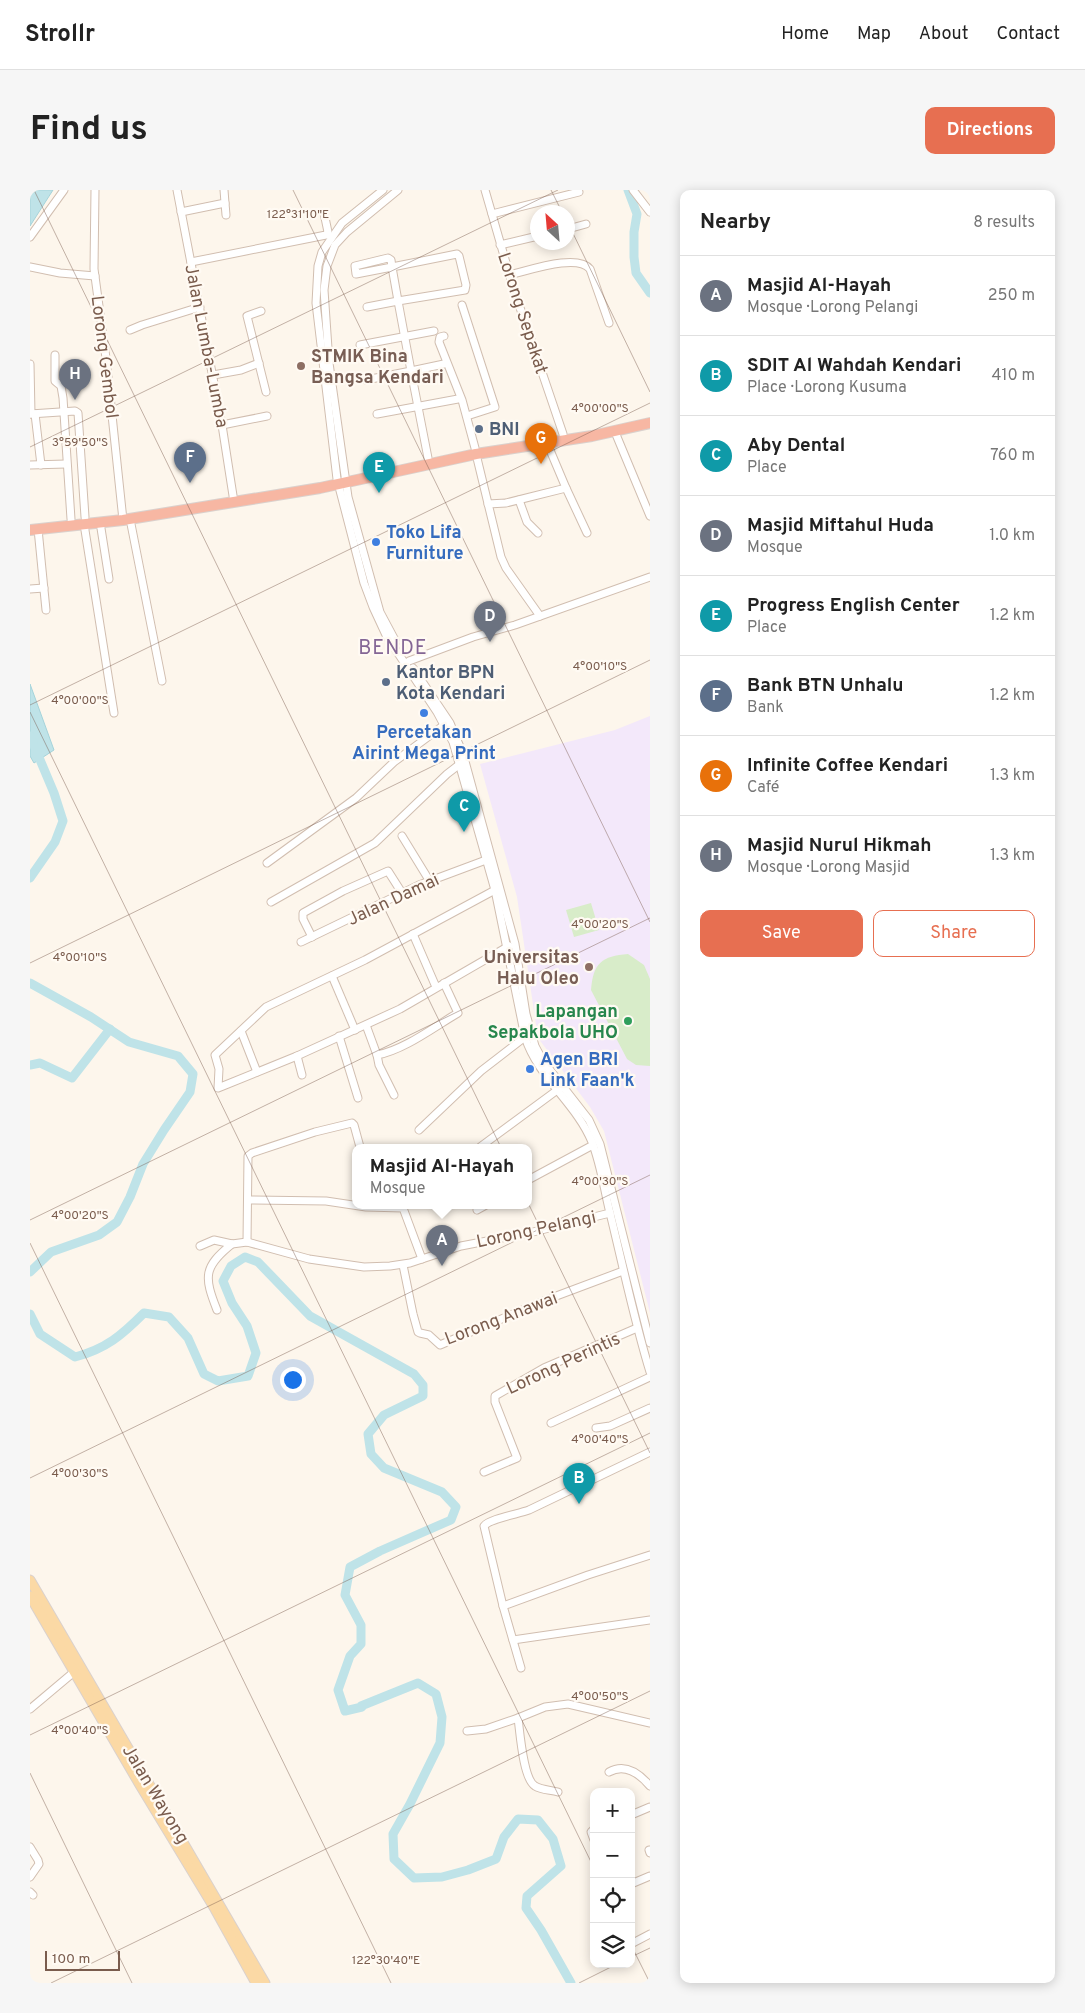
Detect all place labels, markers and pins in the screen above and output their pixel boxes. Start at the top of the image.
place label: STMIK Bina Bangsa Kendari [311,346,444,390]
pin: H [59,359,91,400]
marker: STMIK Bina Bangsa Kendari [295,360,307,372]
place label: BNI [489,419,520,442]
marker: BNI [473,423,485,435]
pin: G [525,423,557,464]
pin: F [174,442,206,483]
pin: E [363,452,395,493]
place label: Toko Lifa Furniture [386,522,463,566]
marker: Toko Lifa Furniture [370,536,382,548]
pin: D [474,601,506,642]
place label: Kantor BPN Kota Kendari [396,662,505,706]
marker: Kantor BPN Kota Kendari [380,676,392,688]
marker: Percetakan Airint Mega Print [418,707,430,719]
place label: Percetakan Airint Mega Print [352,722,496,766]
pin: C [448,791,480,832]
place label: Universitas Halu Oleo [483,947,579,991]
marker: Universitas Halu Oleo [583,961,595,973]
place label: Lapangan Sepakbola UHO [487,1001,618,1045]
marker: Lapangan Sepakbola UHO [622,1015,634,1027]
place label: Agen BRI Link Faan'k [540,1049,635,1093]
marker: Agen BRI Link Faan'k [524,1063,536,1075]
pin: A [426,1225,458,1266]
pin: B [563,1463,595,1504]

